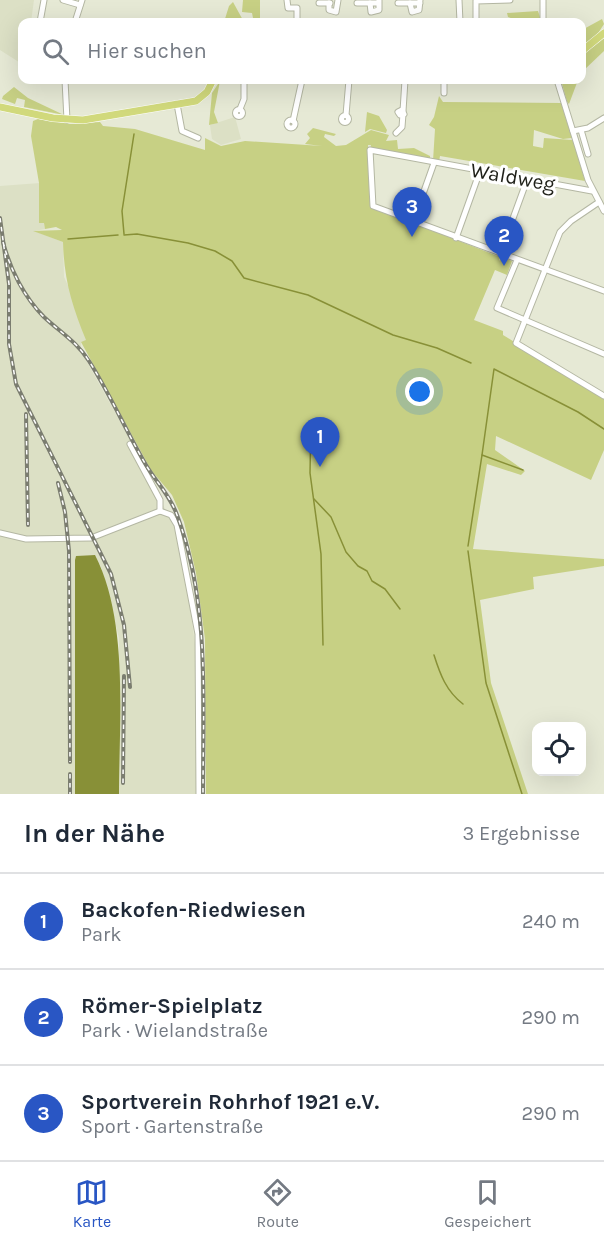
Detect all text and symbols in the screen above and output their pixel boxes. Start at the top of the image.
search box [18,18,586,84]
icon: search [39,35,72,68]
text: Hier suchen [87,38,207,64]
street label: Waldweg [469,158,557,196]
pin: 3 [392,188,432,237]
pin: 2 [484,216,524,266]
your location [405,377,434,406]
pin: 1 [300,418,340,467]
map controls [532,722,586,776]
button: locate [532,722,586,776]
text: In der Nähe [24,818,165,849]
text: 3 Ergebnisse [463,822,580,845]
text: Backofen-Riedwiesen [81,897,306,923]
text: 1 [40,910,47,933]
text: 240 m [522,910,580,933]
text: Park [81,923,122,946]
text: Römer-Spielplatz [81,993,263,1019]
text: 2 [37,1006,50,1029]
text: 290 m [521,1006,580,1029]
text: Park · Wielandstraße [81,1019,268,1042]
text: Sportverein Rohrhof 1921 e.V. [81,1089,379,1115]
text: 3 [37,1102,50,1125]
text: 290 m [521,1102,580,1125]
text: Sport · Gartenstraße [81,1115,263,1138]
tab: Karte [73,1176,111,1231]
tab: Route [256,1176,299,1231]
tab: Gespeichert [444,1176,531,1231]

